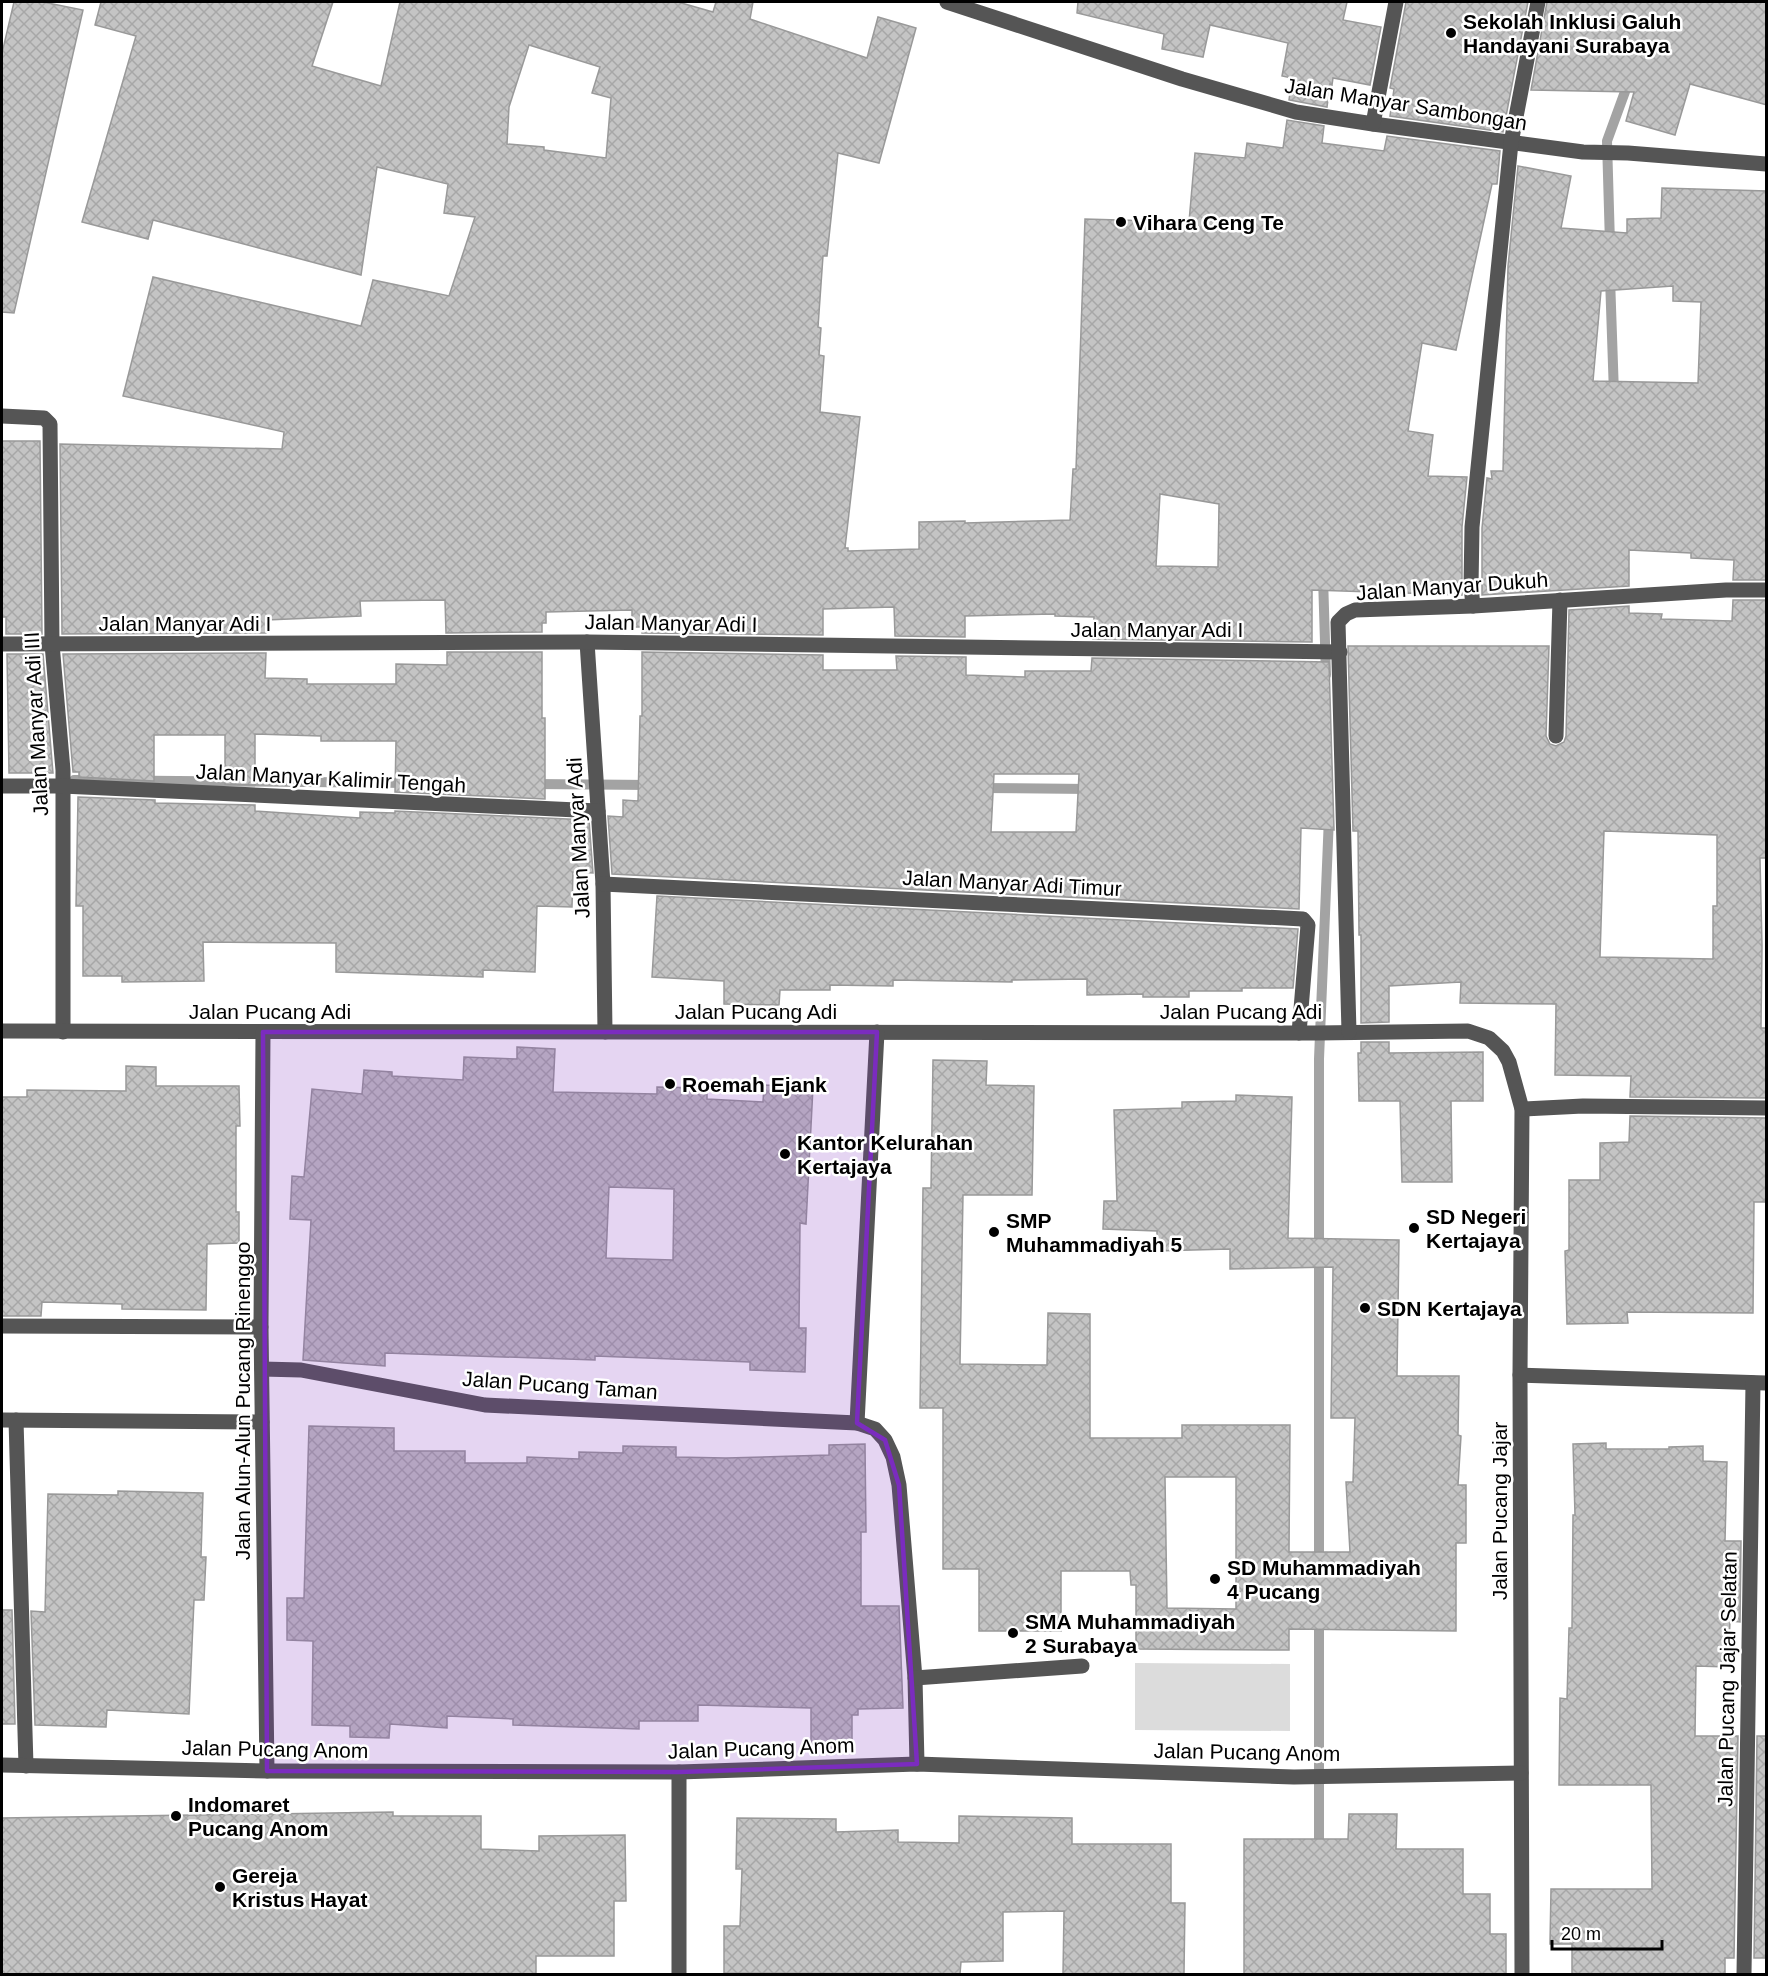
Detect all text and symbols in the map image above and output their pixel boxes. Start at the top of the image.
place label: Sekolah Inklusi Galuh Handayani Surabaya [1463,10,1681,57]
marker: Sekolah Inklusi Galuh Handayani Surabaya [1444,26,1458,40]
street label: Jalan Manyar Sambongan [1283,73,1529,135]
place label: Vihara Ceng Te [1133,211,1284,234]
marker: Vihara Ceng Te [1114,215,1128,229]
street label: Jalan Manyar Dukuh [1355,568,1549,604]
street label: Jalan Manyar Adi I [584,610,758,636]
street label: Jalan Manyar Adi I [99,612,271,635]
street label: Jalan Manyar Adi I [1071,618,1243,641]
street label: Jalan Manyar Adi III [20,631,52,817]
street label: Jalan Manyar Adi [562,757,594,919]
street label: Jalan Manyar Kalimir Tengah [195,759,467,797]
street label: Jalan Manyar Adi Timur [902,866,1122,900]
street label: Jalan Pucang Adi [189,1000,351,1023]
street label: Jalan Pucang Adi [675,1000,837,1023]
street label: Jalan Pucang Adi [1160,1000,1322,1023]
place label: Roemah Ejank [682,1073,827,1096]
marker: Roemah Ejank [663,1077,677,1091]
place label: Kantor Kelurahan Kertajaya [797,1131,973,1178]
marker: Kantor Kelurahan Kertajaya [778,1147,792,1161]
place label: SD Negeri Kertajaya [1426,1205,1526,1252]
place label: SMP Muhammadiyah 5 [1006,1209,1183,1256]
marker: SD Negeri Kertajaya [1407,1221,1421,1235]
marker: SMP Muhammadiyah 5 [987,1225,1001,1239]
street label: Jalan Alun-Alun Pucang Rinenggo [231,1242,254,1560]
place label: SDN Kertajaya [1377,1297,1522,1320]
marker: SDN Kertajaya [1358,1301,1372,1315]
street label: Jalan Pucang Taman [462,1367,658,1403]
street label: Jalan Pucang Jajar [1488,1422,1511,1600]
street label: Jalan Pucang Jajar Selatan [1713,1551,1741,1807]
place label: SD Muhammadiyah 4 Pucang [1227,1556,1421,1603]
marker: SD Muhammadiyah 4 Pucang [1208,1572,1222,1586]
place label: SMA Muhammadiyah 2 Surabaya [1025,1610,1235,1657]
marker: SMA Muhammadiyah 2 Surabaya [1006,1626,1020,1640]
street label: Jalan Pucang Anom [667,1733,855,1763]
street label: Jalan Pucang Anom [181,1736,369,1762]
street label: Jalan Pucang Anom [1153,1739,1341,1765]
place label: Indomaret Pucang Anom [188,1793,328,1840]
marker: Indomaret Pucang Anom [169,1809,183,1823]
place label: Gereja Kristus Hayat [232,1864,367,1911]
marker: Gereja Kristus Hayat [213,1880,227,1894]
scale bar [1552,1913,1662,1951]
text: 20 m [1561,1924,1601,1944]

